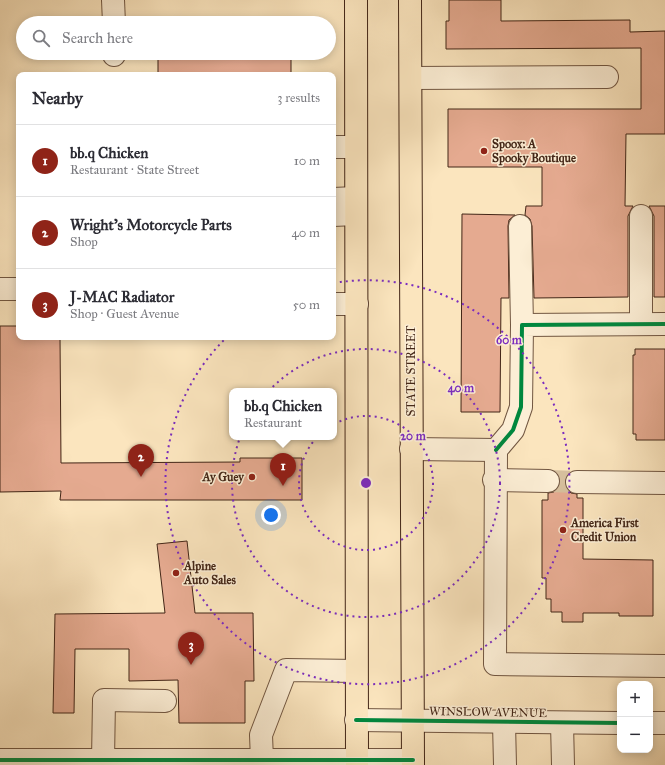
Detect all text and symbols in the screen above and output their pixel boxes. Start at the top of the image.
search box [16,16,336,60]
icon: search [30,27,52,49]
text: Search here [62,29,133,47]
text: Nearby [32,88,83,109]
text: 3 results [277,90,320,106]
place label: Spoox: A Spooky Boutique [492,137,576,166]
text: bb.q Chicken [70,144,148,162]
marker: Spoox: A Spooky Boutique [479,146,489,156]
text: 1 [42,153,48,169]
text: 10 m [294,153,320,169]
text: Restaurant · State Street [70,162,199,178]
text: Wright's Motorcycle Parts [70,216,232,234]
text: 2 [42,225,48,241]
text: 40 m [291,225,320,241]
text: Shop [70,234,98,250]
text: J-MAC Radiator [70,288,174,306]
text: 3 [42,297,48,313]
text: 50 m [293,297,320,313]
text: Shop · Guest Avenue [70,306,179,322]
street label: STATE STREET [404,325,418,417]
text: 60 m [496,333,523,347]
text: 40 m [448,381,475,396]
popup [229,388,337,440]
text: bb.q Chicken [244,397,322,415]
text: Restaurant [244,415,302,431]
text: 20 m [400,429,427,443]
pin: 2 [128,444,154,477]
pin: 1 [270,453,296,486]
place label: Ay Guey [201,470,245,485]
marker: Ay Guey [247,472,257,482]
centre of rings [359,476,373,490]
your location [261,505,281,525]
place label: America First Credit Union [570,516,640,544]
marker: America First Credit Union [558,525,568,535]
place label: Alpine Auto Sales [183,559,236,587]
marker: Alpine Auto Sales [171,568,181,578]
pin: 3 [178,632,204,665]
map controls [617,681,653,753]
button: + [617,681,653,717]
street label: WINSLOW AVENUE [429,704,547,720]
button: − [617,717,653,753]

